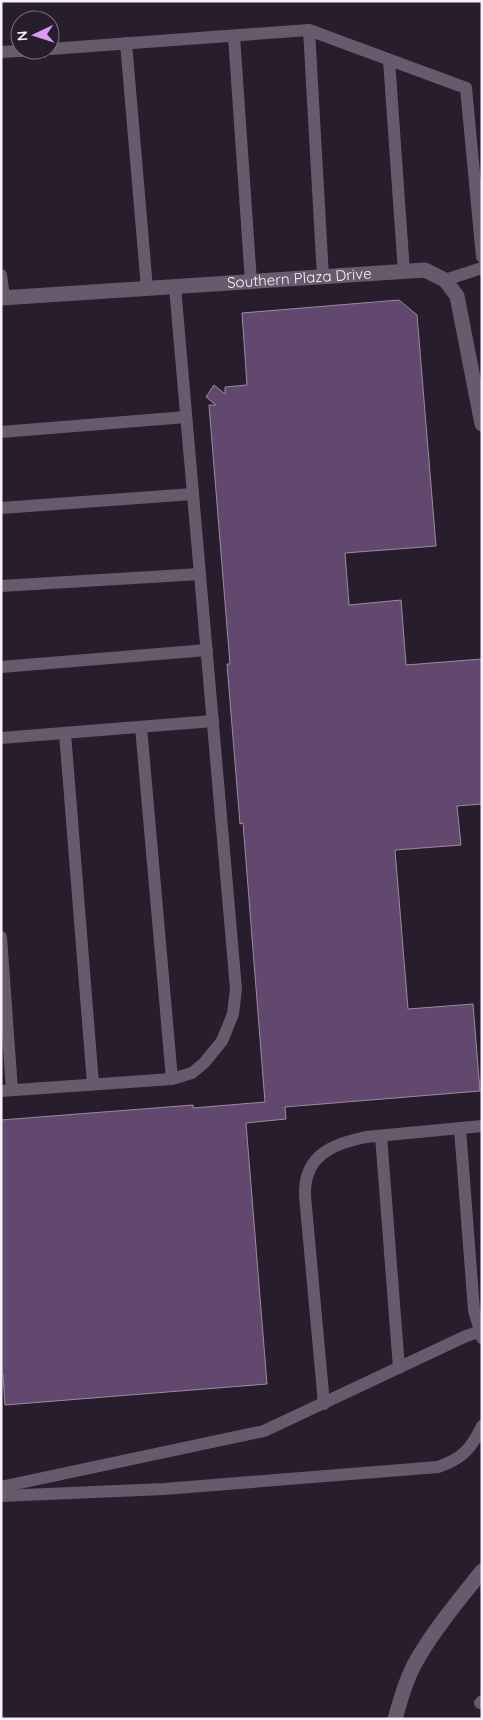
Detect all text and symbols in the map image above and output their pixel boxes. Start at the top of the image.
north arrow [10,10,60,60]
text: N [13,30,31,42]
street label: Southern Plaza Drive [226,264,372,292]

